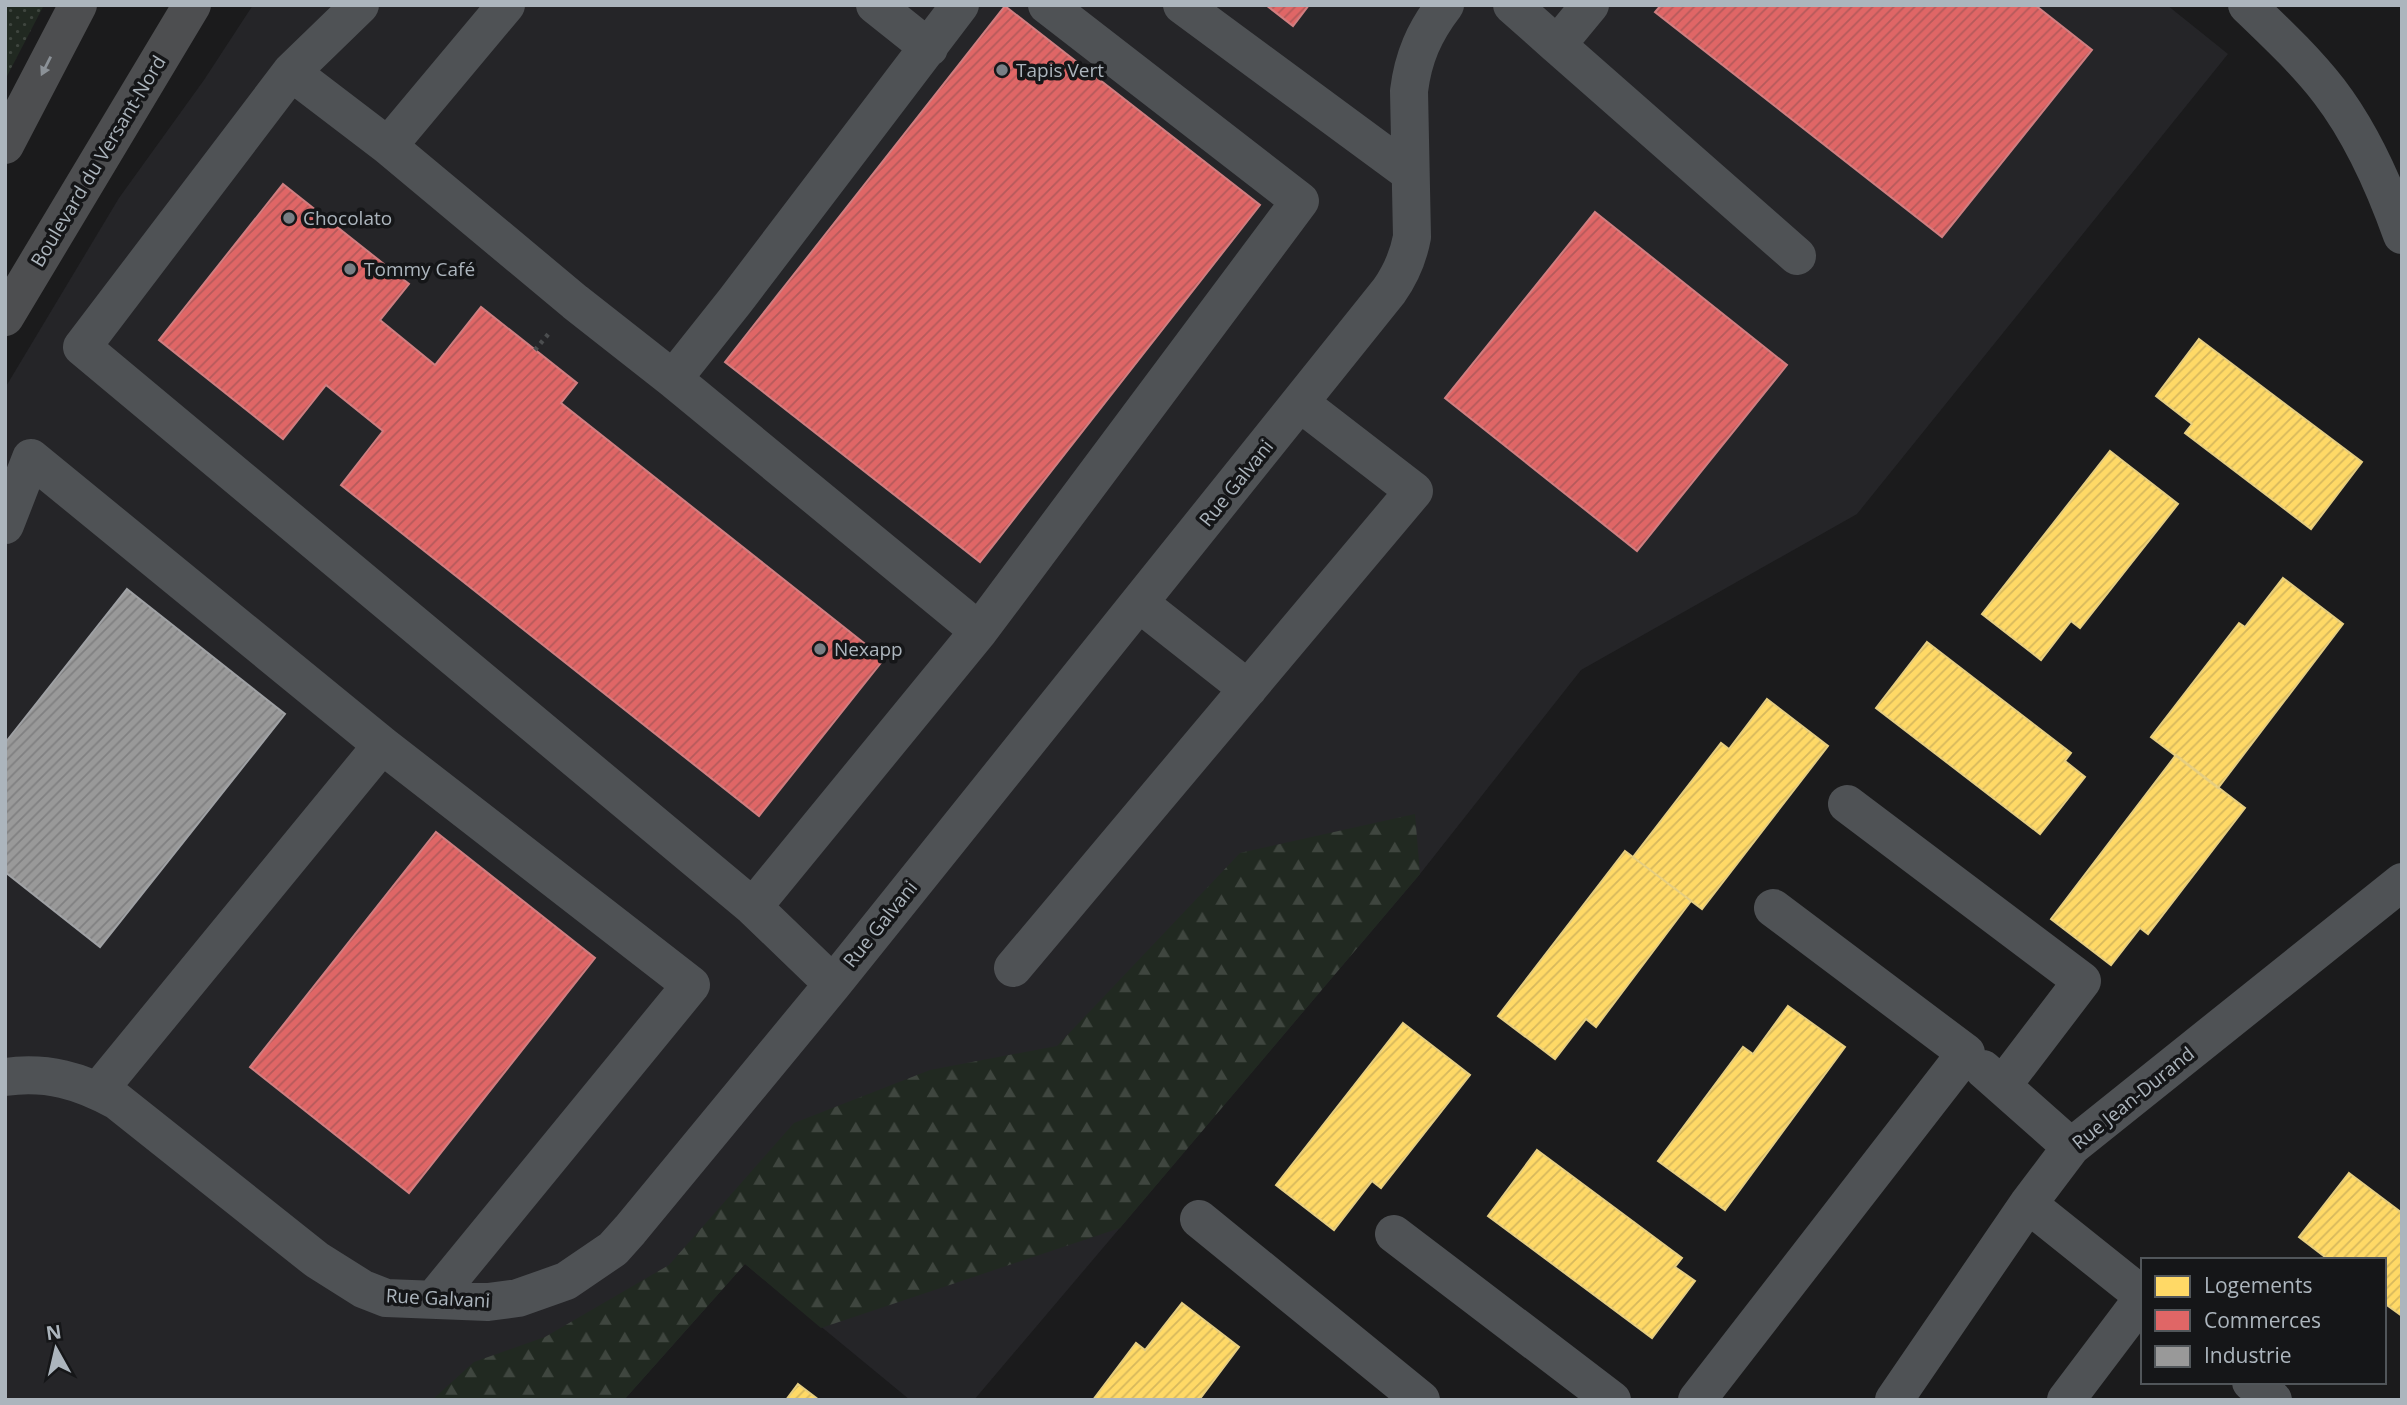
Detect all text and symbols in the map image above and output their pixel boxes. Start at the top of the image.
street label: Boulevard du Versant-Nord [24,50,172,272]
one-way arrow [41,56,53,76]
place label: Tapis Vert [1016,57,1104,83]
marker: Tapis Vert [994,62,1010,78]
place label: Chocolato [303,205,392,231]
marker: Chocolato [281,210,297,226]
place label: Tommy Café [364,256,475,282]
marker: Tommy Café [342,261,358,277]
street label: Rue Galvani [1193,434,1279,532]
place label: Nexapp [834,636,903,662]
marker: Nexapp [812,641,828,657]
street label: Rue Galvani [837,875,923,973]
street label: Rue Jean-Durand [2066,1041,2200,1155]
legend [2141,1258,2386,1384]
text: Logements [2204,1271,2312,1299]
street label: Rue Galvani [385,1282,491,1314]
text: Commerces [2204,1306,2321,1334]
north arrow [21,1314,91,1384]
text: N [44,1318,63,1346]
text: Industrie [2204,1341,2292,1369]

